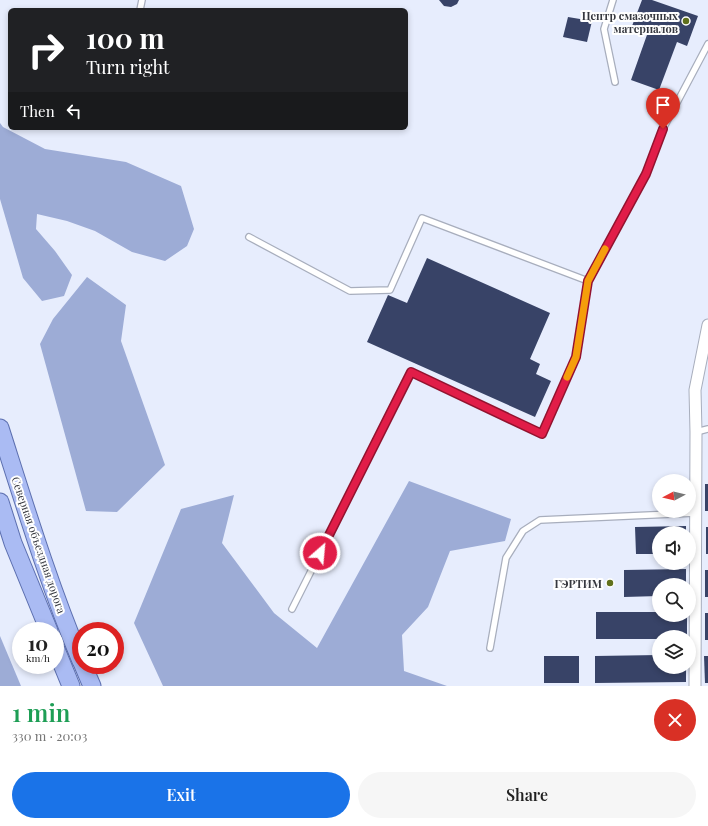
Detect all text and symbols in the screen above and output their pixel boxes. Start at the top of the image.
place label: Центр смазочных материалов [582,8,678,36]
marker: Центр смазочных материалов [681,16,691,26]
text: 100 m [86,19,165,56]
icon: right [20,24,72,76]
text: Turn right [86,55,169,79]
pin [646,88,680,129]
icon: arrive [652,94,674,116]
icon: left [63,100,85,122]
text: Then [20,101,55,121]
north arrow [652,474,696,518]
map controls [652,474,696,674]
street label: Северная объездная дорога [9,475,70,616]
button: sound [652,526,696,570]
position arrow [299,532,341,574]
place label: ГЭРТИМ [554,576,602,591]
marker: ГЭРТИМ [605,578,615,588]
button: search [652,578,696,622]
speed limit sign: 20 [72,622,124,674]
text: 10 [28,629,48,656]
button: layers [652,630,696,674]
text: km/h [26,651,50,665]
text: 1 min [12,696,70,728]
button: close [654,699,696,741]
text: 330 m · 20:03 [12,727,87,744]
button: Exit [12,772,350,818]
button: Share [358,772,696,818]

